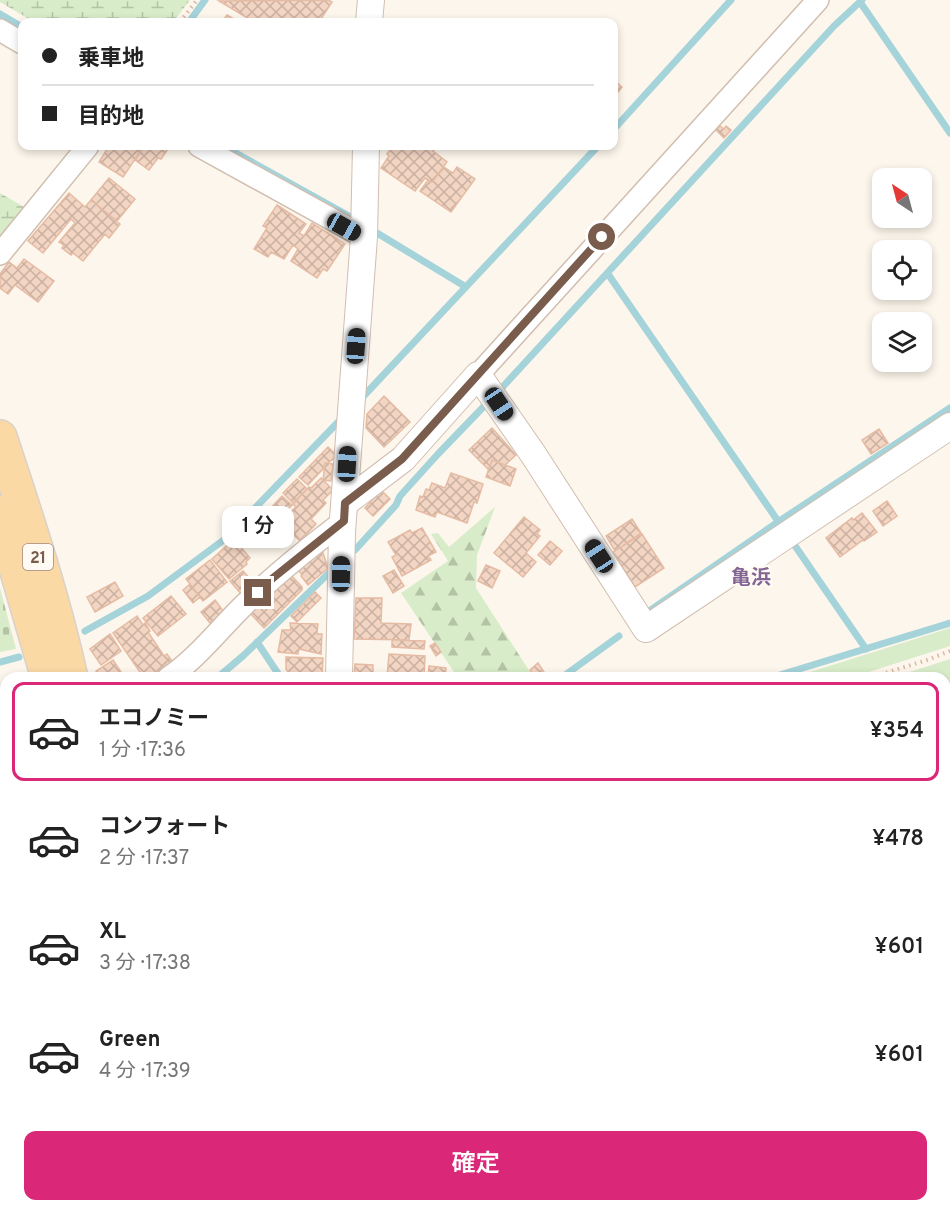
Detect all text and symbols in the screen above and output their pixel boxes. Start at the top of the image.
text: 乗車地 [78,46,144,73]
text: 目的地 [78,104,144,131]
north arrow [872,168,932,228]
map controls [872,168,932,372]
car [324,210,364,244]
route start [588,223,615,250]
button: locate [872,240,932,300]
button: layers [872,312,932,372]
car [346,327,366,365]
car [481,384,517,424]
car [337,446,357,482]
callout: 1 分 [222,506,294,548]
text: 1 分 [242,514,274,540]
car [582,536,616,576]
road number: 21 [23,544,53,570]
car [332,556,350,592]
district label: 亀浜 [731,566,771,592]
route end [244,579,271,606]
icon: car [27,705,81,759]
text: エコノミー [99,706,209,733]
text: ¥354 [870,718,924,745]
text: 1 分 · 17:36 [99,738,186,764]
icon: car [27,813,81,867]
text: コンフォート [99,814,230,841]
text: ¥478 [872,826,924,853]
text: 2 分 · 17:37 [99,846,189,872]
text: XL [99,919,126,946]
icon: car [27,921,81,975]
text: ¥601 [875,934,924,961]
text: 3 分 · 17:38 [99,951,191,977]
text: Green [99,1027,161,1054]
icon: car [27,1029,81,1083]
text: ¥601 [875,1042,924,1069]
text: 4 分 · 17:39 [99,1059,191,1085]
button: 確定 [24,1131,927,1200]

